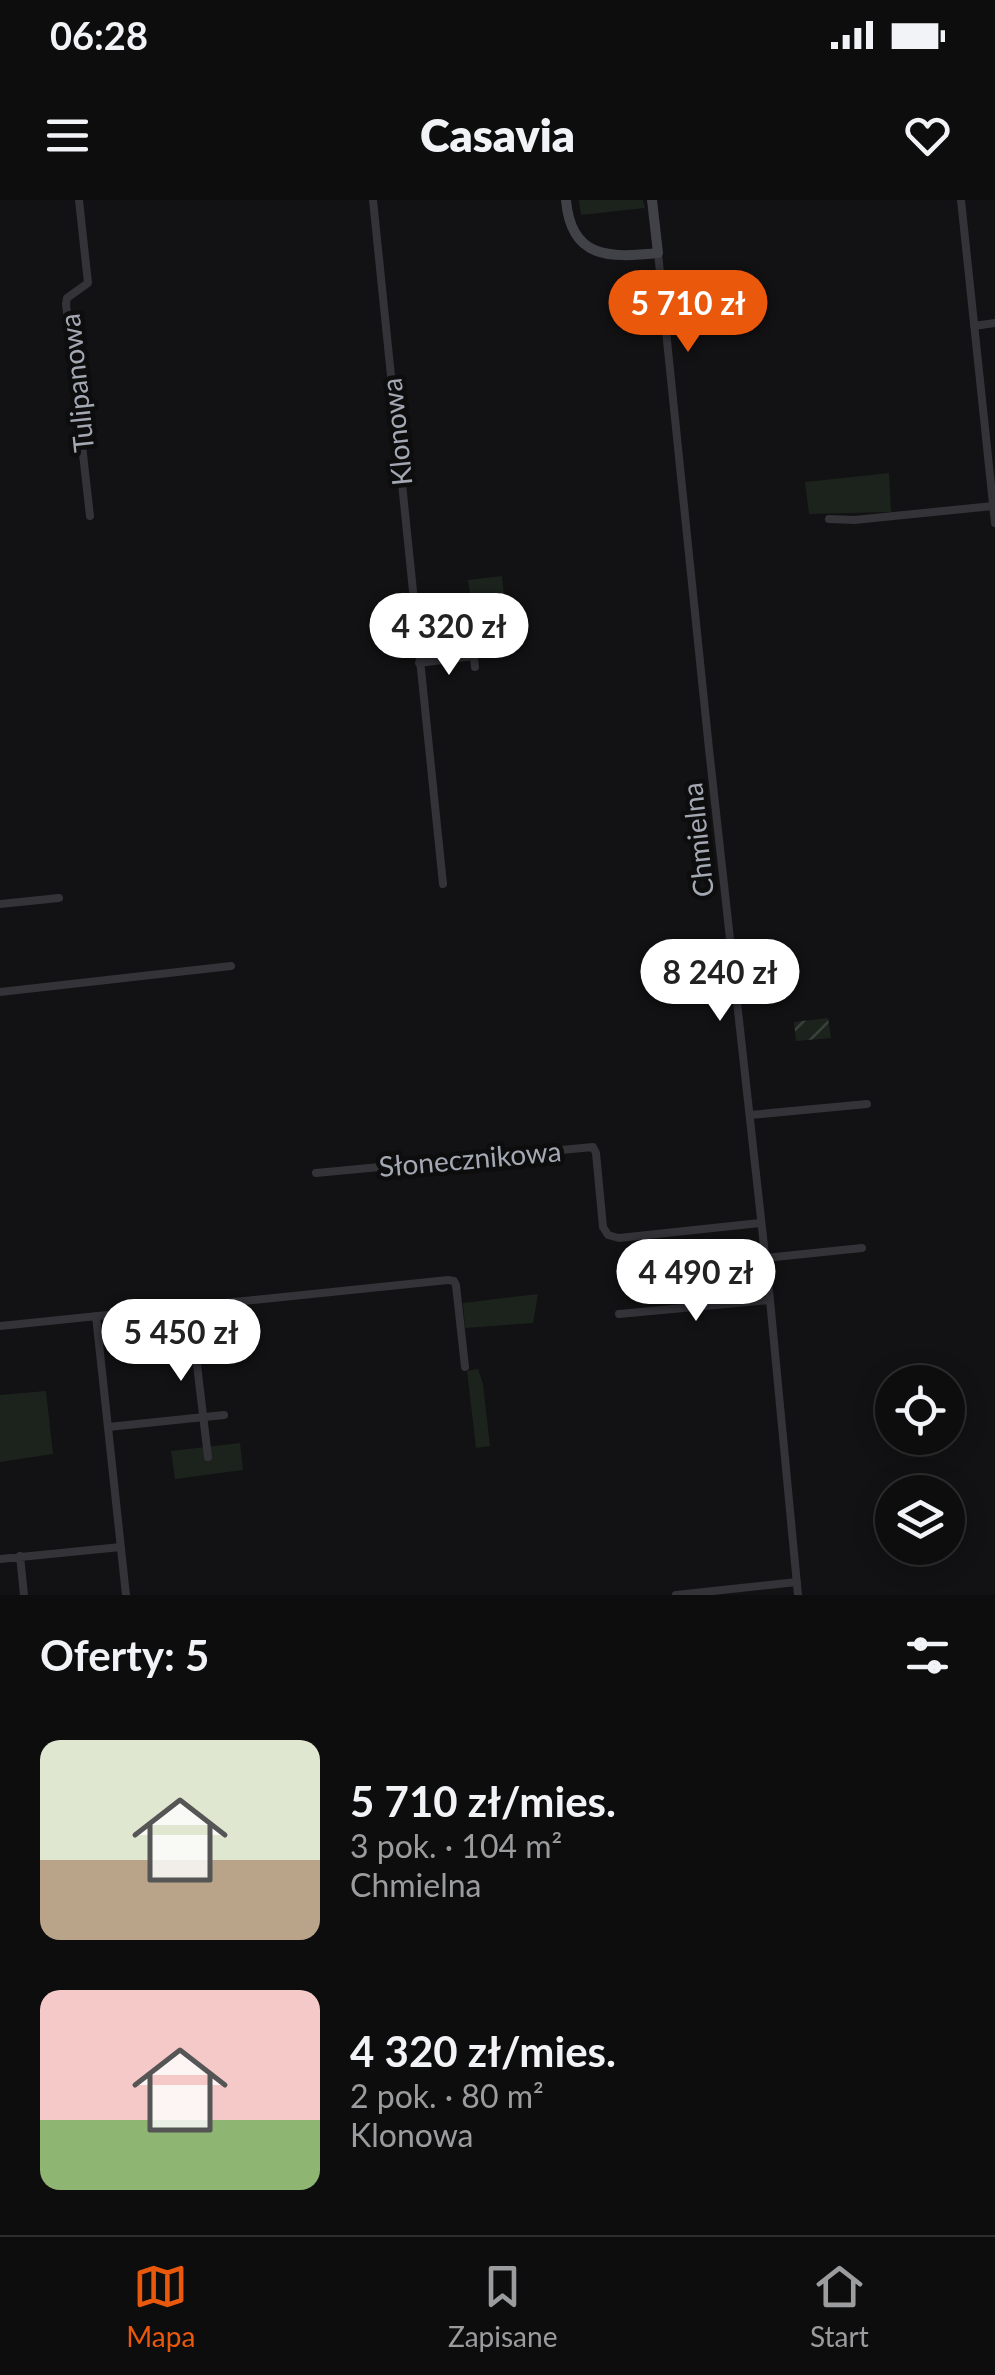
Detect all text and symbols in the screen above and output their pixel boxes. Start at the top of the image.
text: 06:28 [50,12,148,58]
icon: menu [40,108,95,163]
text: Casavia [420,108,575,162]
icon: heart [900,108,955,163]
pin: 5 710 zł [585,270,791,355]
text: 5 710 zł [630,283,746,322]
street label: Tulipanowa [52,312,100,454]
street label: Klonowa [373,376,419,488]
pin: 4 320 zł [346,593,552,678]
text: 4 320 zł [391,606,507,645]
street label: Chmielna [674,781,720,899]
pin: 8 240 zł [617,939,823,1024]
text: 8 240 zł [662,952,778,991]
street label: Słonecznikowa [377,1133,563,1183]
pin: 4 490 zł [593,1239,799,1324]
text: 4 490 zł [638,1252,754,1291]
pin: 5 450 zł [78,1299,284,1384]
text: 5 450 zł [123,1312,239,1351]
map controls [875,1365,965,1565]
button: locate [875,1365,965,1455]
button: layers [875,1475,965,1565]
icon: filters [900,1628,955,1683]
text: Oferty: 5 [40,1630,209,1680]
text: 5 710 zł/mies. [350,1776,616,1826]
icon: home [120,1780,240,1900]
text: 3 pok. · 104 m² [350,1826,562,1865]
text: Chmielna [350,1865,481,1904]
text: 4 320 zł/mies. [350,2026,616,2076]
icon: home [120,2030,240,2150]
text: 2 pok. · 80 m² [350,2076,544,2115]
text: Klonowa [350,2115,474,2154]
tab: Mapa [126,2259,195,2353]
tab: Zapisane [448,2259,557,2353]
tab: Start [810,2259,869,2353]

